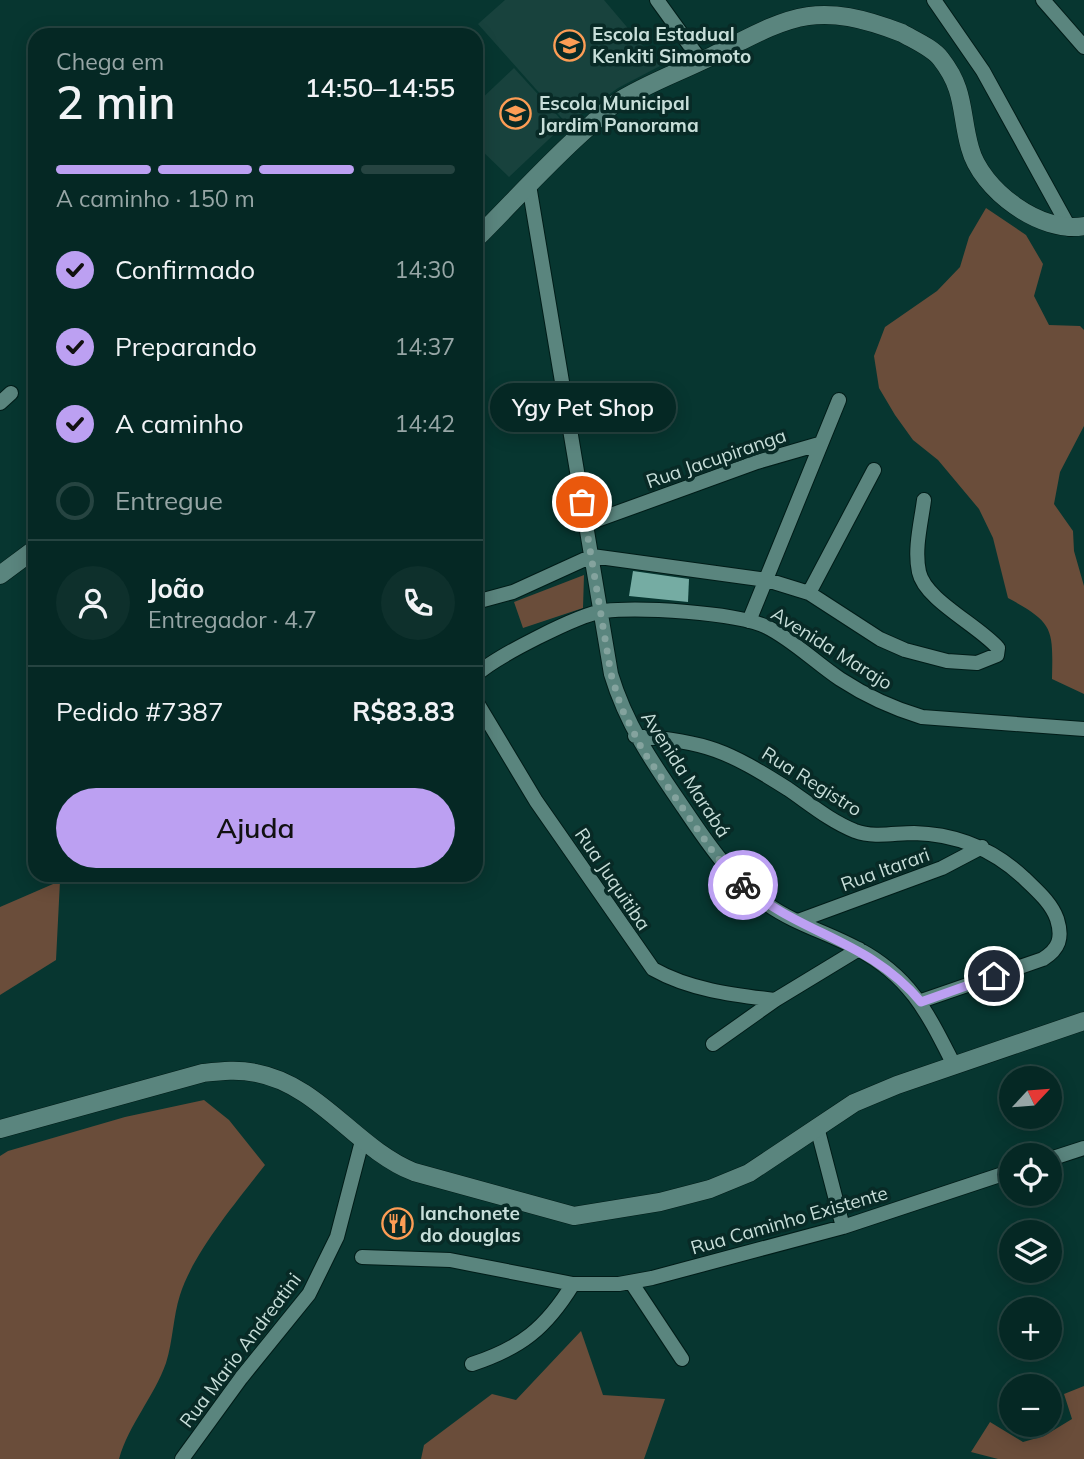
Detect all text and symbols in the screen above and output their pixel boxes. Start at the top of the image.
place label: Escola Estadual Kenkiti Simomoto [592,22,751,68]
school or university icon: Escola Estadual Kenkiti Simomoto [552,28,586,62]
text: Chega em [56,47,164,76]
text: 14:50–14:55 [305,71,455,104]
text: 2 min [56,73,175,131]
place label: Escola Municipal Jardim Panorama [539,91,699,137]
school or university icon: Escola Municipal Jardim Panorama [499,97,533,131]
text: A caminho · 150 m [56,184,255,213]
icon: check [56,251,94,289]
text: Confirmado [115,253,255,286]
text: 14:30 [395,255,455,284]
icon: check [56,328,94,366]
text: Preparando [115,330,257,363]
text: 14:37 [395,332,455,361]
callout: Ygy Pet Shop [489,383,675,432]
text: Ygy Pet Shop [512,393,654,422]
icon: check [56,405,94,443]
text: A caminho [115,407,244,440]
text: 14:42 [395,409,455,438]
street label: Rua Jacupiranga [643,423,789,493]
pin [552,472,612,532]
icon: bag [563,483,601,521]
text: Entregue [115,484,223,517]
button: person [56,566,130,640]
button: phone [381,566,455,640]
text: João [148,572,204,605]
street label: Avenida Marajo [767,601,897,695]
text: Entregador · 4.7 [148,605,317,634]
text: Pedido #7387 [56,695,224,728]
text: R$83.83 [352,695,455,728]
street label: Avenida Marabá [636,706,736,842]
street label: Rua Registro [758,741,866,821]
button: Ajuda [56,788,455,868]
street label: Rua Juquitiba [570,823,656,935]
street label: Rua Itarari [837,842,933,896]
courier [708,850,778,920]
icon: bike [724,866,762,904]
pin [964,946,1024,1006]
icon: home [975,957,1013,995]
north arrow [999,1066,1062,1129]
map controls [999,1066,1062,1437]
button: locate [999,1143,1062,1206]
street label: Rua Caminho Existente [688,1180,890,1260]
place label: lanchonete do douglas [420,1201,521,1247]
restaurant icon: lanchonete do douglas [380,1207,414,1241]
button: layers [999,1220,1062,1283]
street label: Rua Mario Andreatini [174,1268,306,1432]
button: + [999,1297,1062,1360]
button: − [999,1374,1062,1437]

